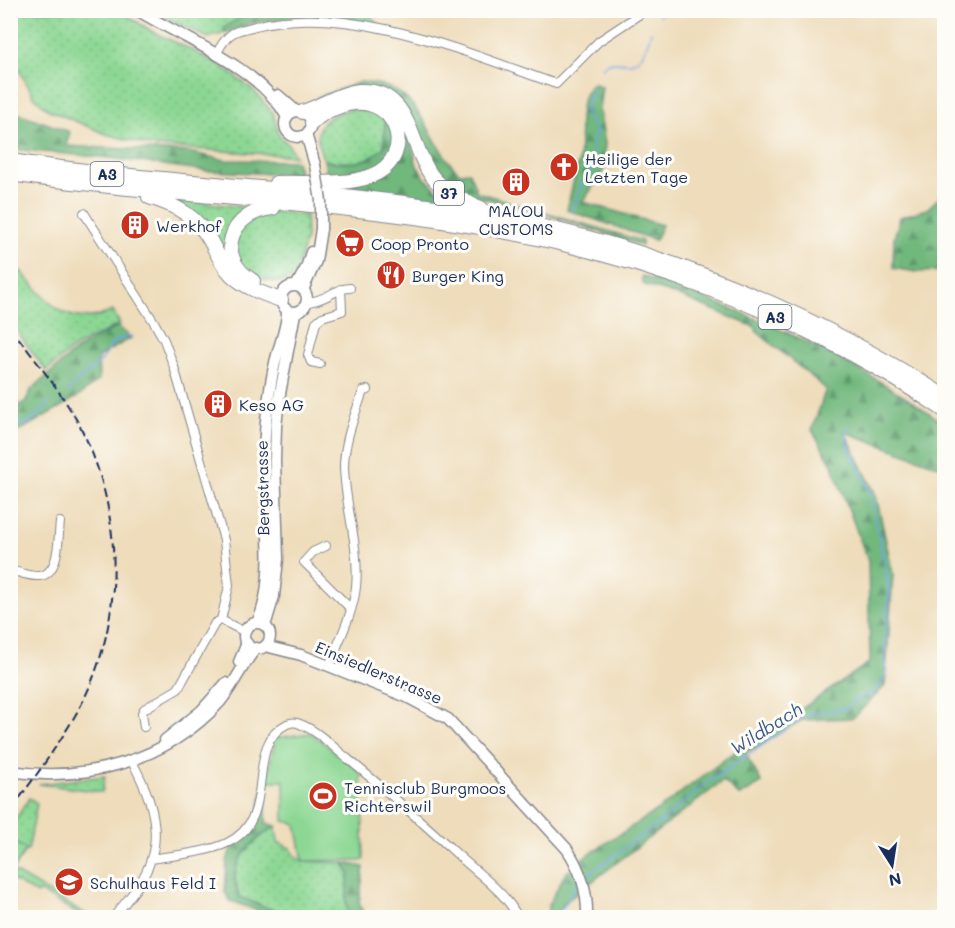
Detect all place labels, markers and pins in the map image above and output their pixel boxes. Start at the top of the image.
place label: Heilige der Letzten Tage [585,148,688,187]
church icon: Heilige der Letzten Tage [548,151,580,183]
building icon: MALOU CUSTOMS [500,166,532,198]
place label: MALOU CUSTOMS [479,200,553,239]
building icon: Werkhof [119,209,151,241]
place label: Werkhof [156,215,222,236]
supermarket icon: Coop Pronto [334,227,366,259]
place label: Coop Pronto [371,233,469,254]
restaurant icon: Burger King [375,259,407,291]
place label: Burger King [412,265,504,286]
building icon: Keso AG [202,388,234,420]
place label: Keso AG [239,394,304,415]
place label: Tennisclub Burgmoos Richterswil [344,777,506,816]
sports icon: Tennisclub Burgmoos Richterswil [307,780,339,812]
school or university icon: Schulhaus Feld I [53,866,85,898]
place label: Schulhaus Feld I [90,872,216,893]

